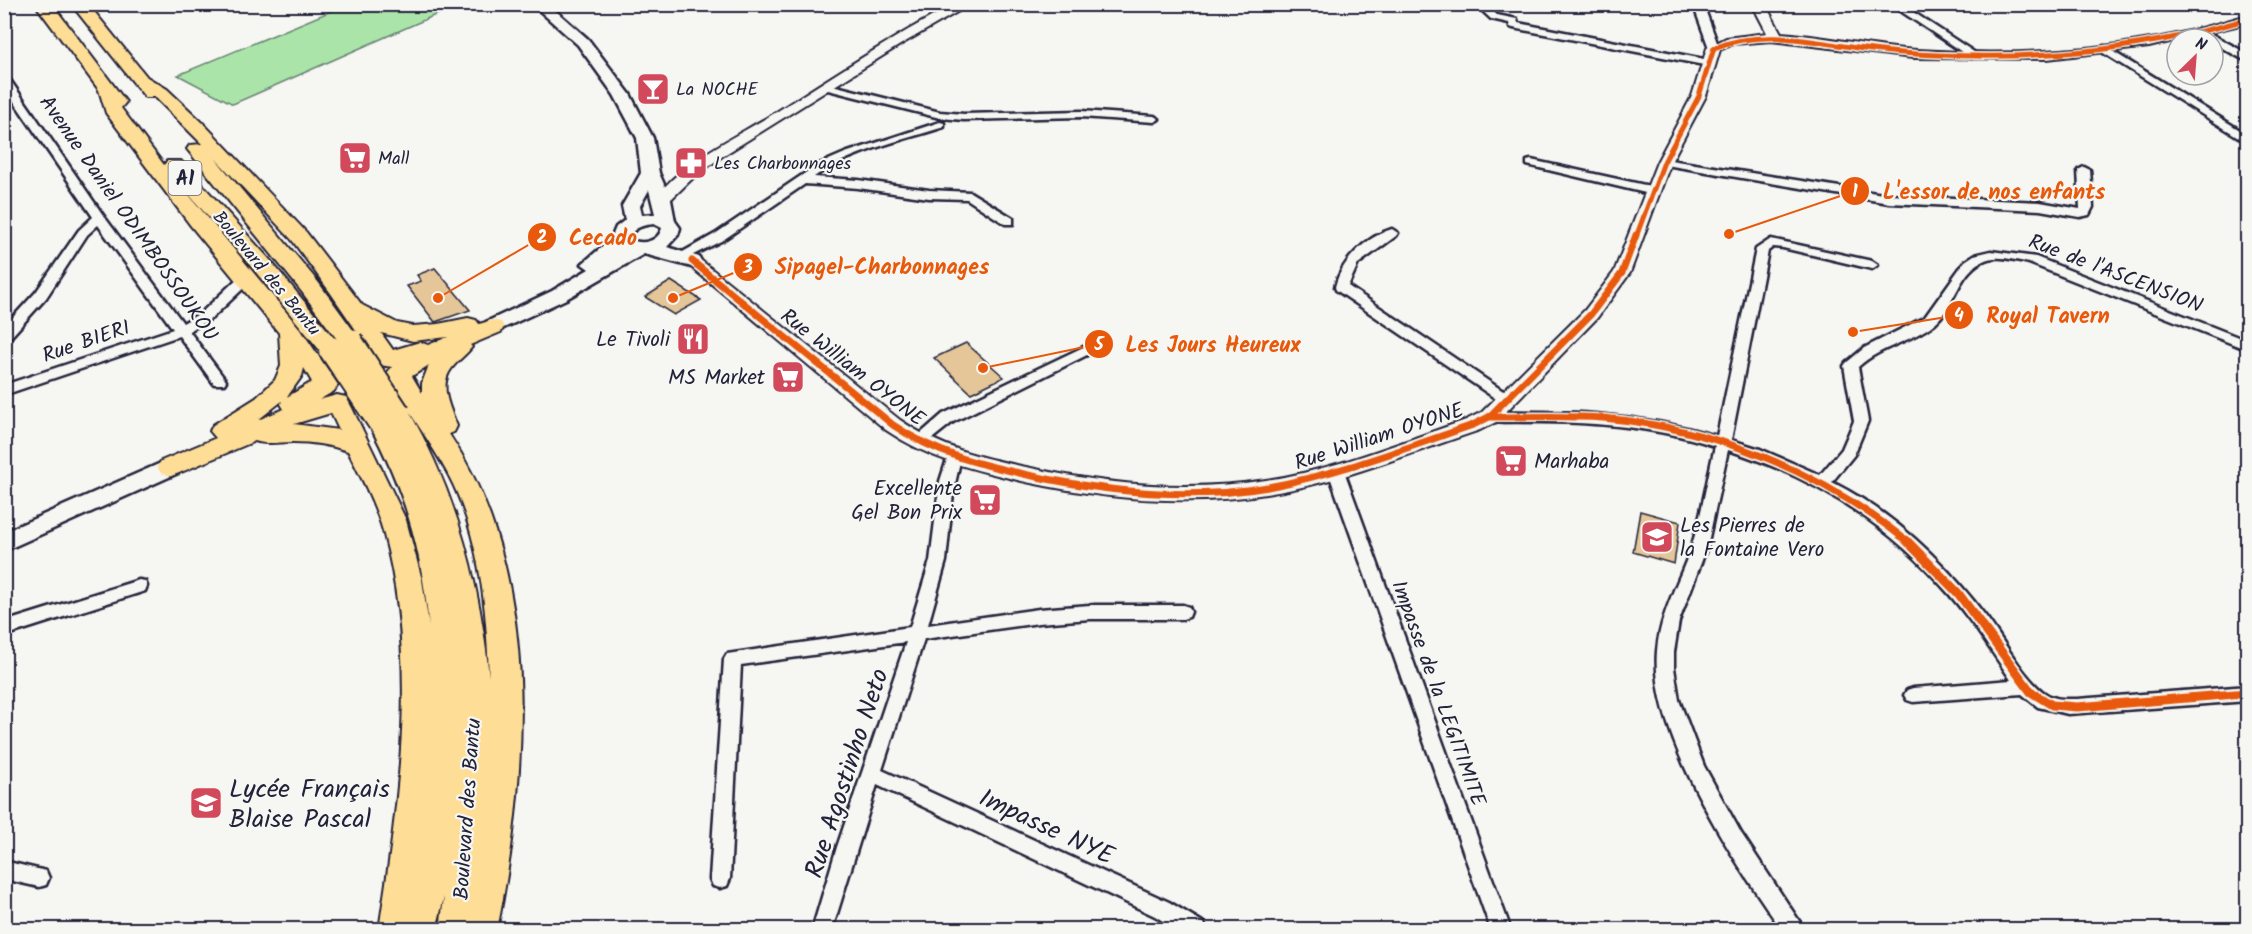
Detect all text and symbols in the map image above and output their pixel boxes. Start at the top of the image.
north arrow [2165,27,2225,87]
text: N [2191,31,2211,58]
bar icon: La NOCHE [635,71,671,107]
place label: La NOCHE [676,76,759,105]
street label: Avenue Daniel ODIMBOSSOUKOU [30,89,226,349]
supermarket icon: Mall [337,140,373,176]
place label: Mall [378,145,410,174]
pharmacy icon: Les Charbonnages [673,145,709,181]
place label: Les Charbonnages [714,150,852,179]
road number: A1 [168,161,201,195]
callout: L'essor de nos enfants [1840,171,2117,211]
text: L'essor de nos enfants [1883,176,2106,211]
text: 1 [1852,178,1858,207]
street label: Boulevard des Bantu [205,205,327,343]
callout: Cecado [527,217,649,257]
text: Cecado [569,222,637,257]
text: 2 [537,224,547,253]
street label: Rue de l'ASCENSION [2023,226,2208,323]
callout: Sipagel-Charbonnages [733,247,1001,287]
text: Sipagel-Charbonnages [775,251,990,286]
text: 3 [742,254,753,283]
callout: Royal Tavern [1944,295,2122,335]
text: Royal Tavern [1986,300,2110,335]
street label: Rue William OYONE [772,301,932,436]
text: 4 [1954,302,1964,331]
street label: Rue BIERI [38,312,135,373]
restaurant icon: Le Tivoli [675,321,711,357]
place label: Le Tivoli [596,324,671,357]
callout: Les Jours Heureux [1084,324,1313,364]
text: Les Jours Heureux [1125,329,1301,364]
text: 5 [1093,331,1105,360]
supermarket icon: MS Market [770,359,806,395]
place label: MS Market [668,362,766,395]
street label: Rue William OYONE [1291,394,1469,480]
supermarket icon: Marhaba [1493,443,1529,479]
place label: Marhaba [1534,446,1609,479]
place label: Excellente Gel Bon Prix [851,473,963,530]
supermarket icon: Excellente Gel Bon Prix [967,482,1003,518]
place label: Les Pierres de la Fontaine Vero [1680,510,1824,567]
school or university icon: Les Pierres de la Fontaine Vero [1639,519,1675,555]
street label: Impasse de la LEGITIMITE [1381,576,1494,812]
street label: Rue Agostinho Neto [794,663,902,884]
street label: Boulevard des Bantu [446,717,491,901]
place label: Lycée Français Blaise Pascal [229,769,390,841]
street label: Impasse NYE [971,778,1122,878]
school or university icon: Lycée Français Blaise Pascal [188,785,224,821]

